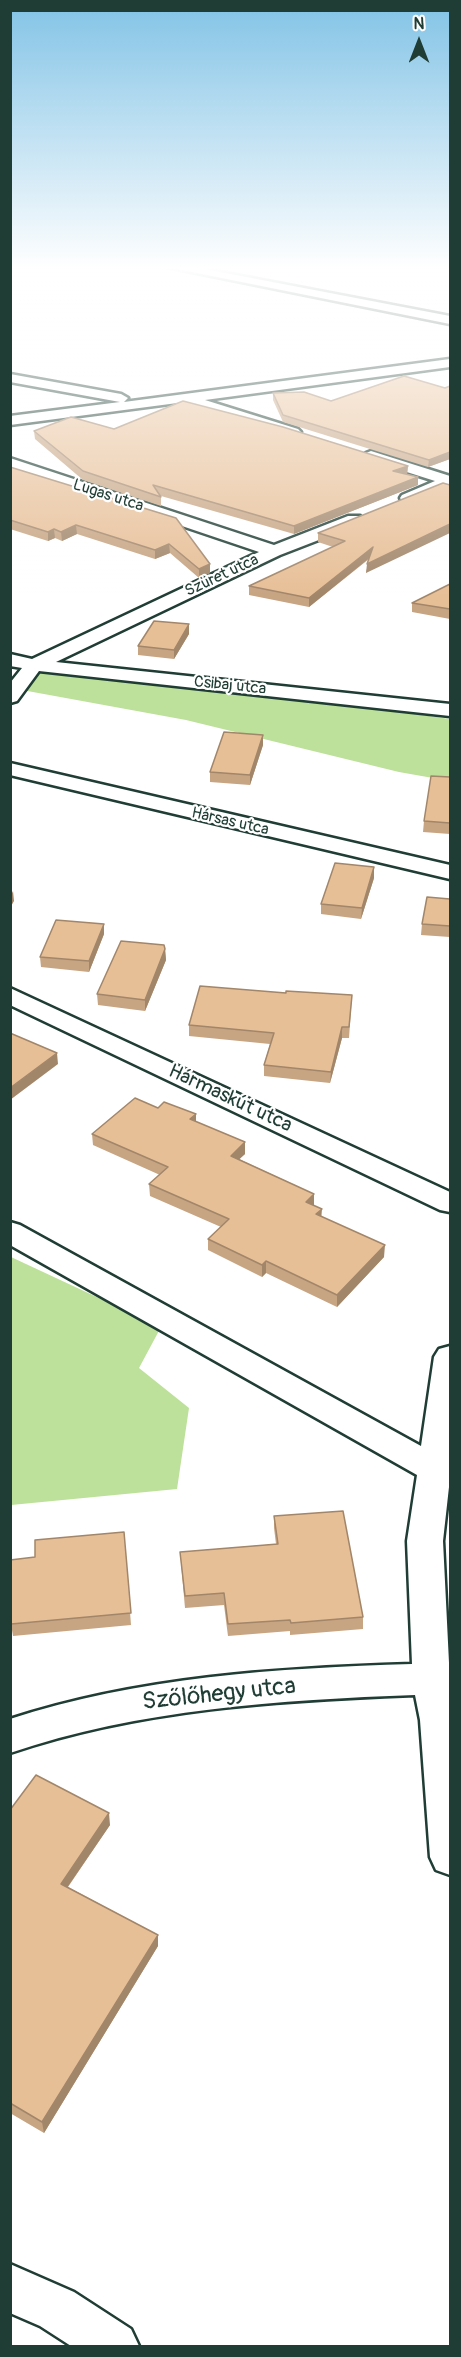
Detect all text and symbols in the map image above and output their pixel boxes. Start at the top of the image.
north arrow [389,12,449,72]
text: N [414,14,424,34]
street label: Lugas utca [70,476,146,516]
street label: Szüret utca [182,551,262,601]
street label: Csibaj utca [193,673,267,699]
street label: Hársas utca [190,804,270,840]
street label: Hármaskút utca [164,1060,296,1138]
street label: Szőlőhegy utca [141,1673,297,1717]

